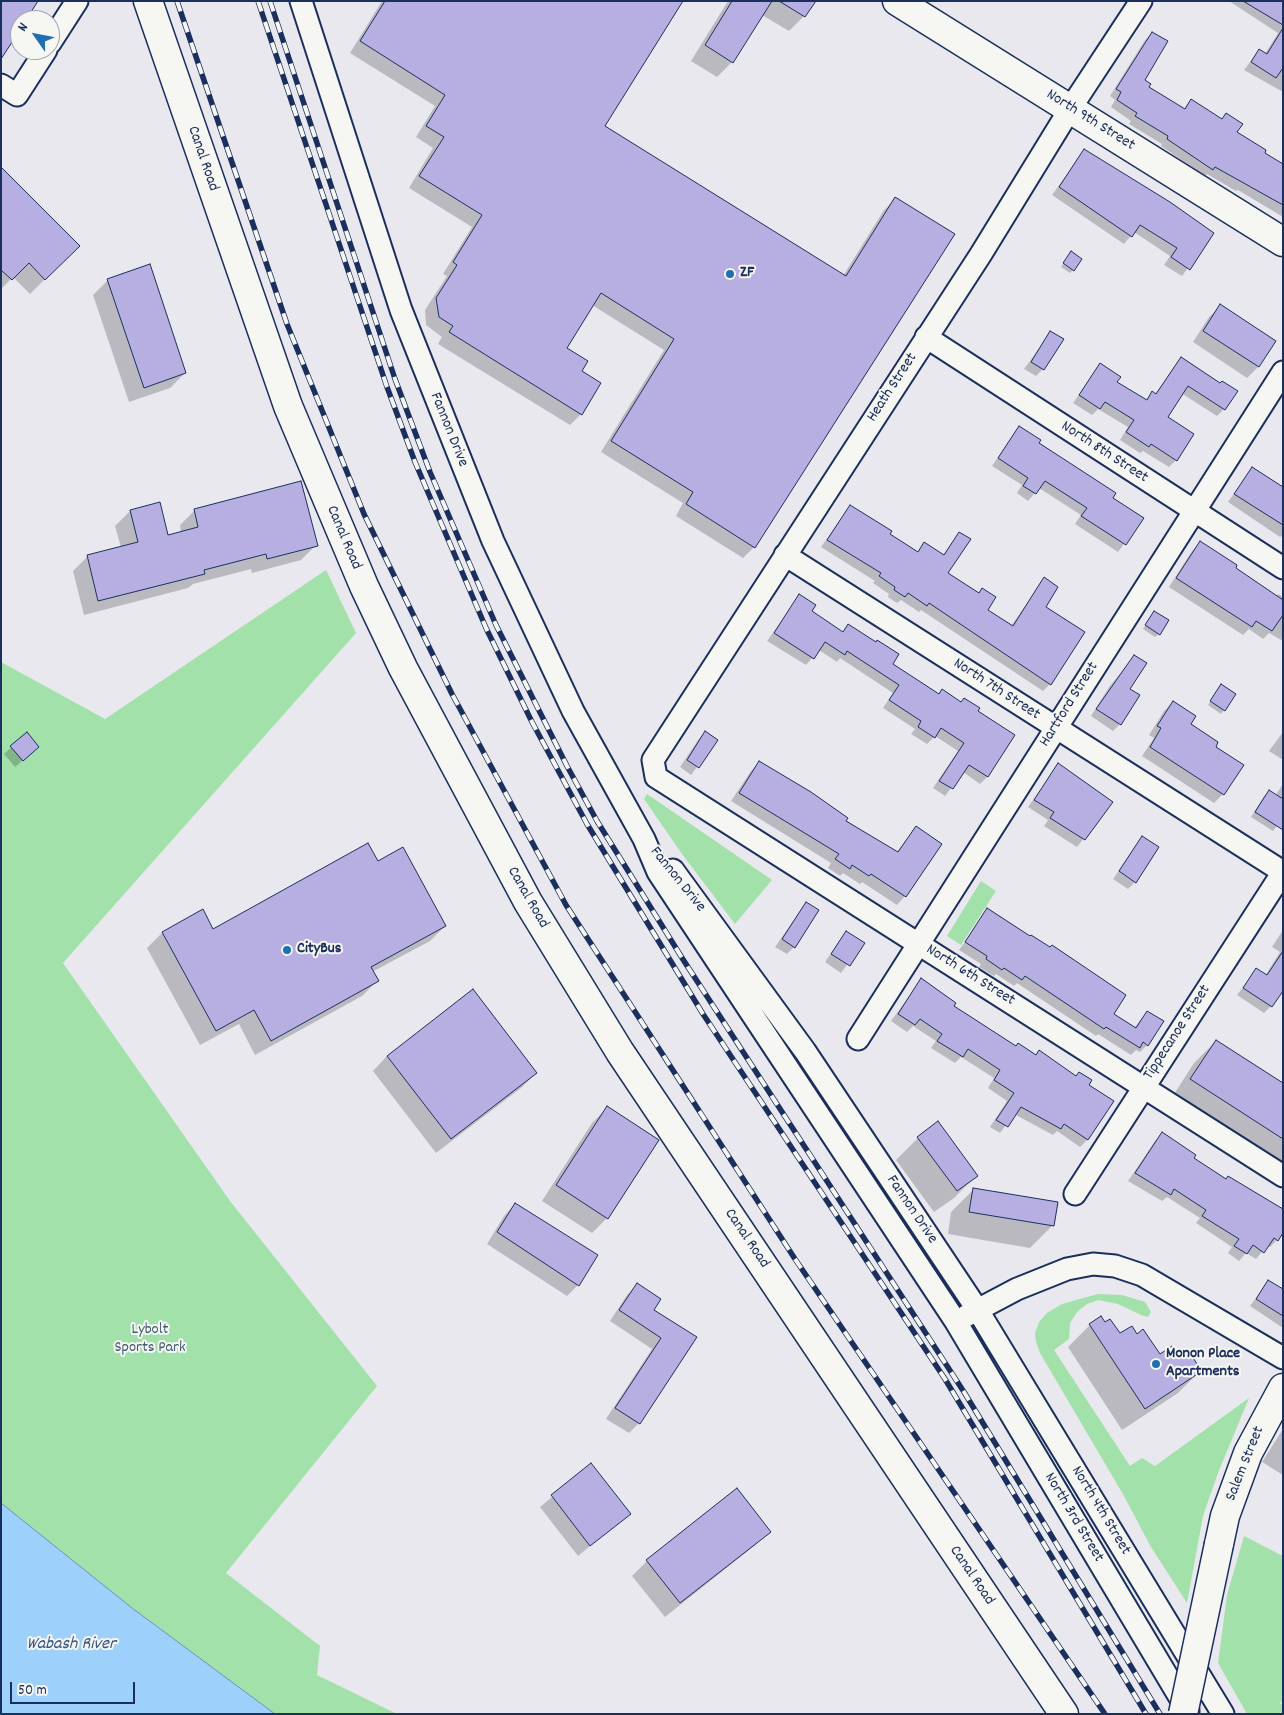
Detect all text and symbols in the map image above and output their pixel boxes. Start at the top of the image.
north arrow [10,10,60,60]
text: N [13,19,34,36]
street label: North 9th Street [1042,86,1138,156]
street label: Canal Road [182,124,222,194]
place label: ZF [740,264,754,284]
marker: ZF [724,268,736,280]
street label: Heath Street [864,350,922,426]
street label: Fannon Drive [424,390,472,470]
street label: North 8th Street [1057,418,1151,488]
street label: Canal Road [321,503,365,573]
street label: North 7th Street [949,655,1043,725]
street label: Hartford Street [1036,659,1104,751]
street label: Fannon Drive [645,843,709,917]
street label: Canal Road [502,864,552,932]
place label: CityBus [297,940,341,960]
street label: North 6th Street [922,941,1018,1011]
marker: CityBus [281,944,293,956]
street label: Tippecanoe Street [1140,982,1216,1084]
street label: Fannon Drive [881,1172,941,1248]
street label: Canal Road [719,1206,773,1272]
park label: Lybolt Sports Park [114,1321,186,1359]
place label: Monon Place Apartments [1166,1345,1240,1383]
marker: Monon Place Apartments [1150,1358,1162,1370]
street label: Salem Street [1222,1424,1270,1504]
street label: North 4th Street [1066,1463,1134,1559]
street label: North 3rd Street [1039,1470,1107,1566]
street label: Canal Road [944,1543,998,1609]
water label: Wabash River [26,1635,116,1657]
scale bar [12,1672,138,1704]
text: 50 m [18,1680,47,1702]

